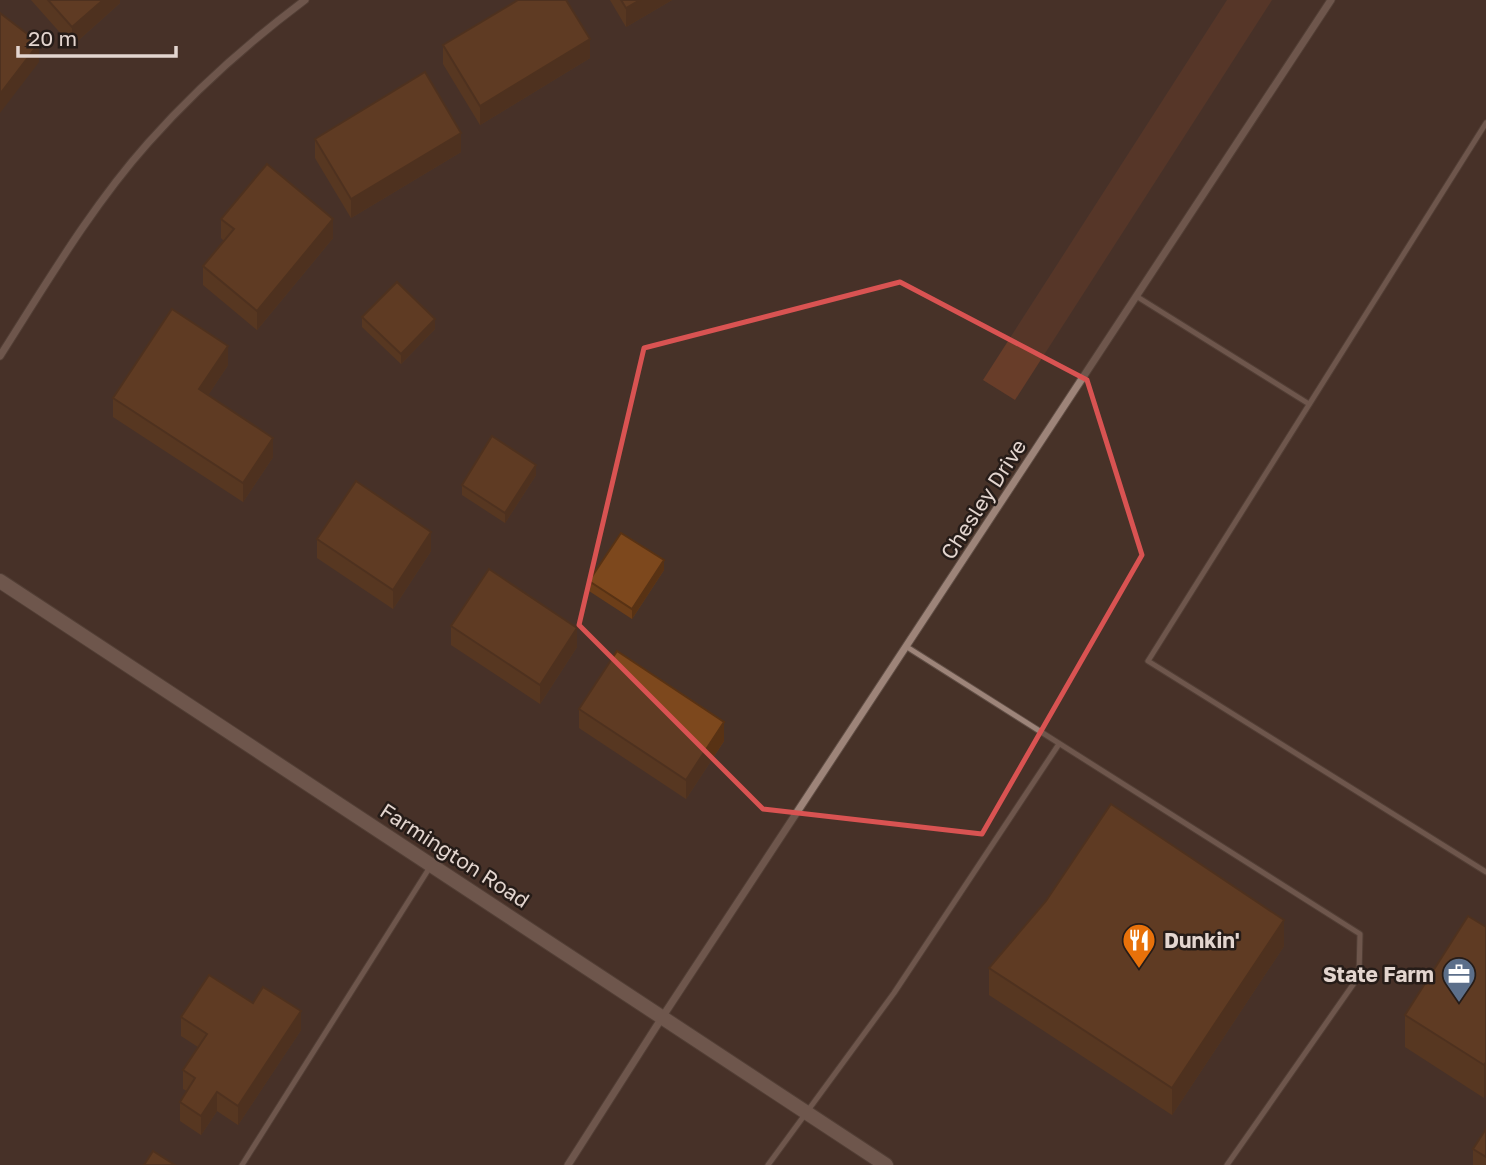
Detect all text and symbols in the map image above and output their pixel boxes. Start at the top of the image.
scale bar [18,14,175,58]
text: 20 m [28,25,77,51]
street label: Chesley Drive [935,434,1031,564]
street label: Farmington Road [375,797,535,913]
restaurant icon: Dunkin' [1120,921,1158,970]
place label: Dunkin' [1164,927,1240,953]
office icon: State Farm [1440,955,1478,1004]
place label: State Farm [1323,961,1434,987]

